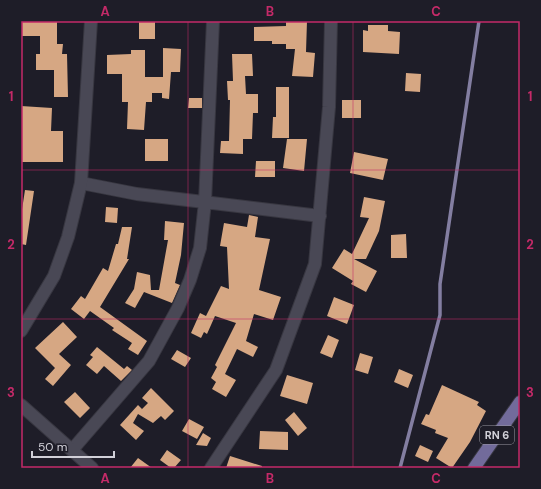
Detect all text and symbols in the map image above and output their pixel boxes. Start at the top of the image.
text: A [100,3,110,20]
text: B [266,3,274,20]
text: C [431,3,441,20]
text: 1 [9,88,13,105]
text: 1 [528,88,532,105]
text: 2 [7,236,15,253]
text: 2 [526,236,534,253]
text: 3 [7,384,15,401]
text: 3 [526,384,534,401]
road number: RN 6 [480,426,514,444]
scale bar [32,433,114,459]
text: 50 m [38,439,67,455]
text: A [100,470,110,487]
text: B [266,470,274,487]
text: C [431,470,441,487]

